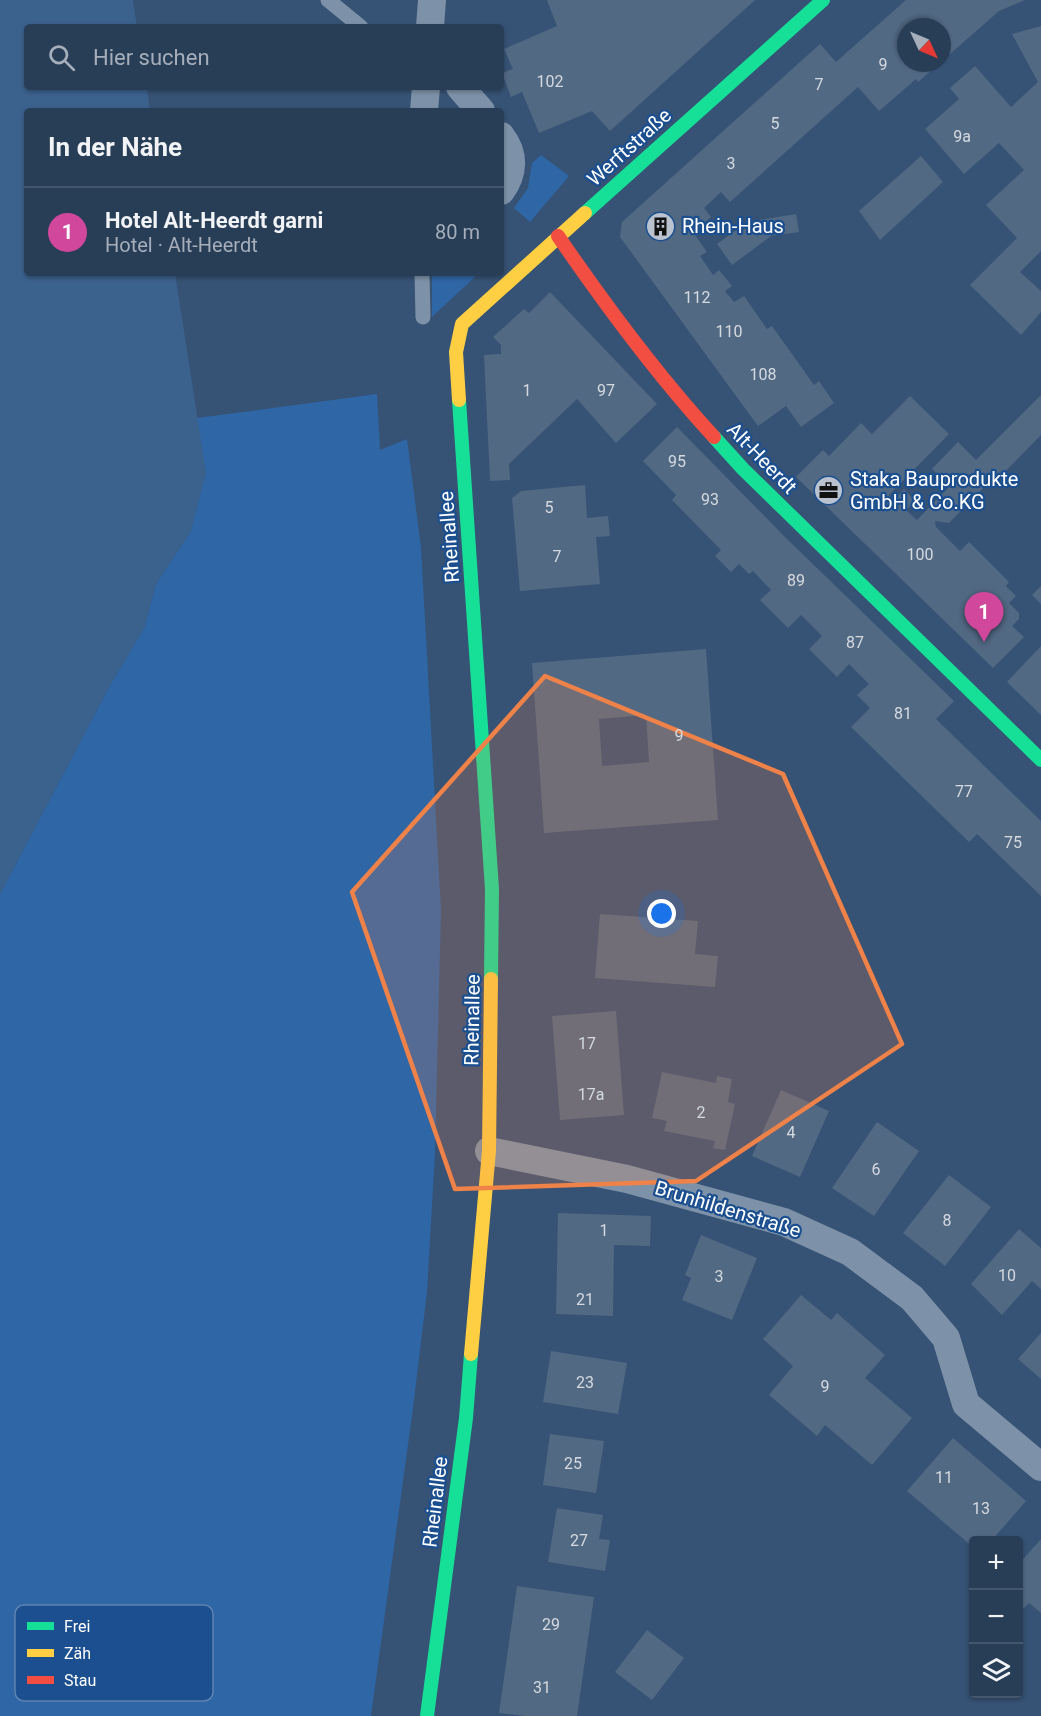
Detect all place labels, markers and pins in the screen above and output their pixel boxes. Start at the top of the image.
building icon: Rhein-Haus [645,210,677,242]
place label: Rhein-Haus [682,214,784,238]
place label: Staka Bauprodukte GmbH & Co.KG [850,467,1018,514]
office icon: Staka Bauprodukte GmbH & Co.KG [813,475,845,507]
pin: 1 [964,592,1004,642]

